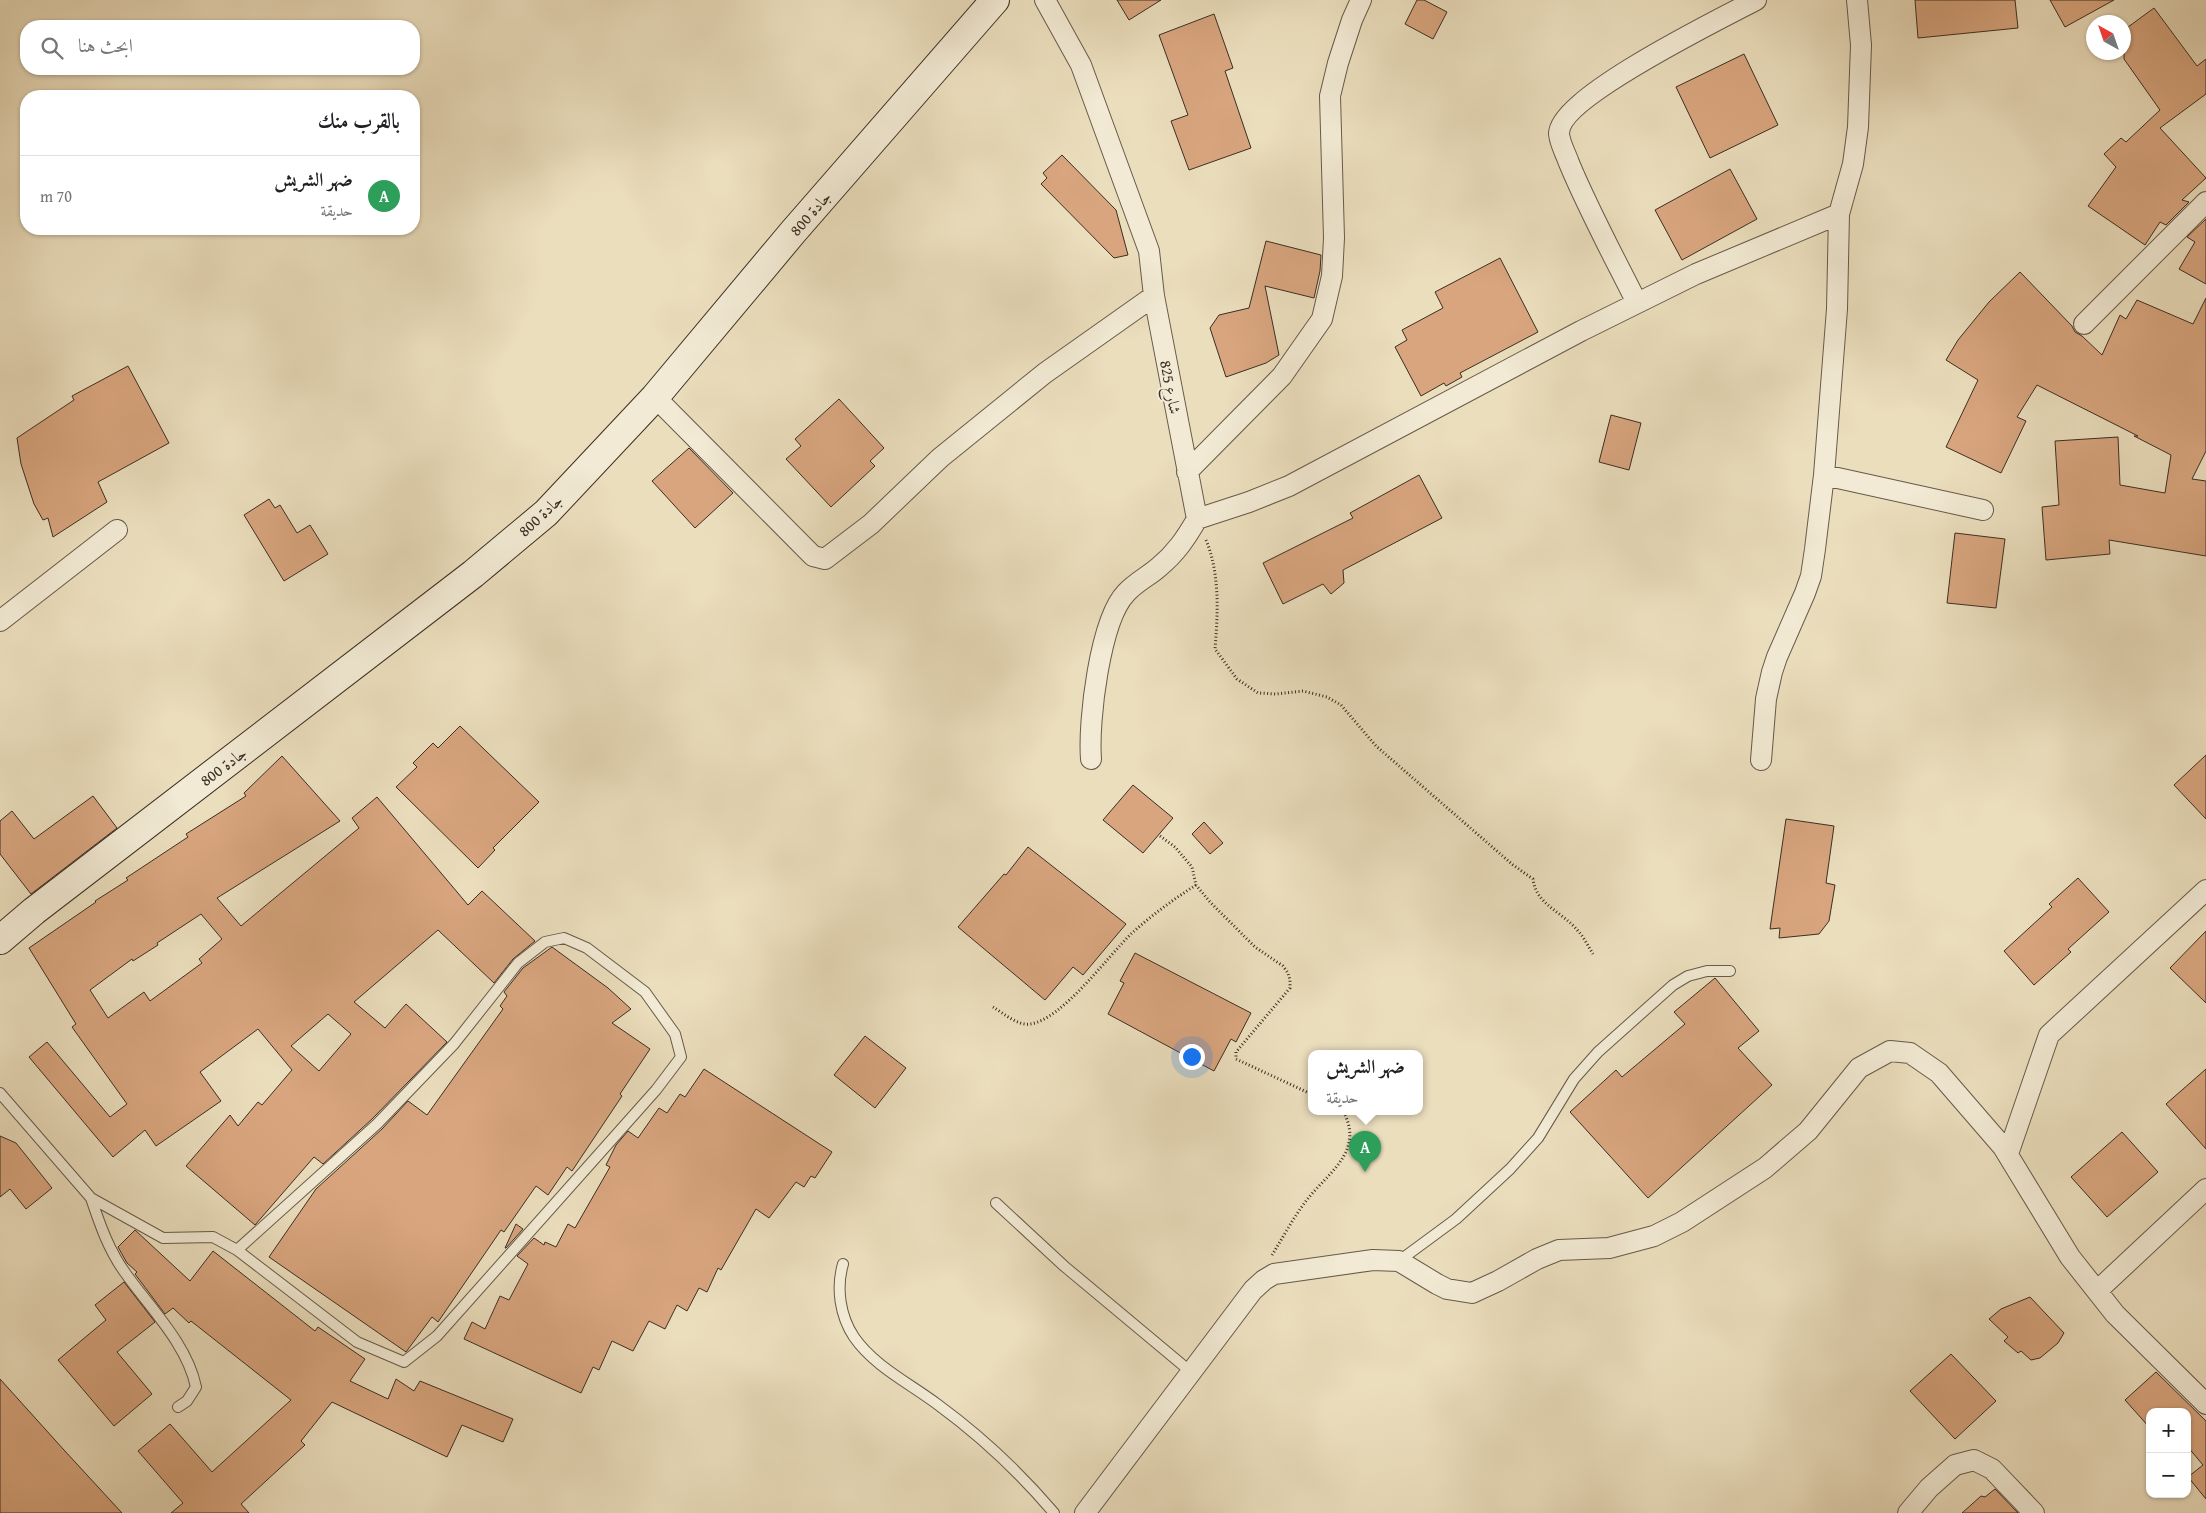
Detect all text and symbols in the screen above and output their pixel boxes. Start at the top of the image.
north arrow [2086,15,2131,60]
search box [20,20,420,75]
text: ابحث هنا [78,31,133,59]
icon: search [38,34,66,62]
text: بالقرب منك [318,105,400,136]
text: ضهر الشريش [274,165,353,193]
text: 70 m [40,184,72,208]
text: A [379,184,389,208]
street label: جادة 800 [784,185,836,241]
text: حديقة [321,198,353,222]
street label: شارع 825 [1152,358,1188,416]
street label: جادة 800 [512,488,568,542]
street label: جادة 800 [195,740,251,792]
your location [1179,1044,1205,1070]
popup [1308,1050,1423,1115]
text: ضهر الشريش [1326,1052,1405,1080]
text: حديقة [1326,1085,1359,1109]
pin: A [1349,1131,1381,1172]
map controls [2146,1408,2191,1498]
button: + [2146,1408,2191,1453]
button: − [2146,1453,2191,1498]

